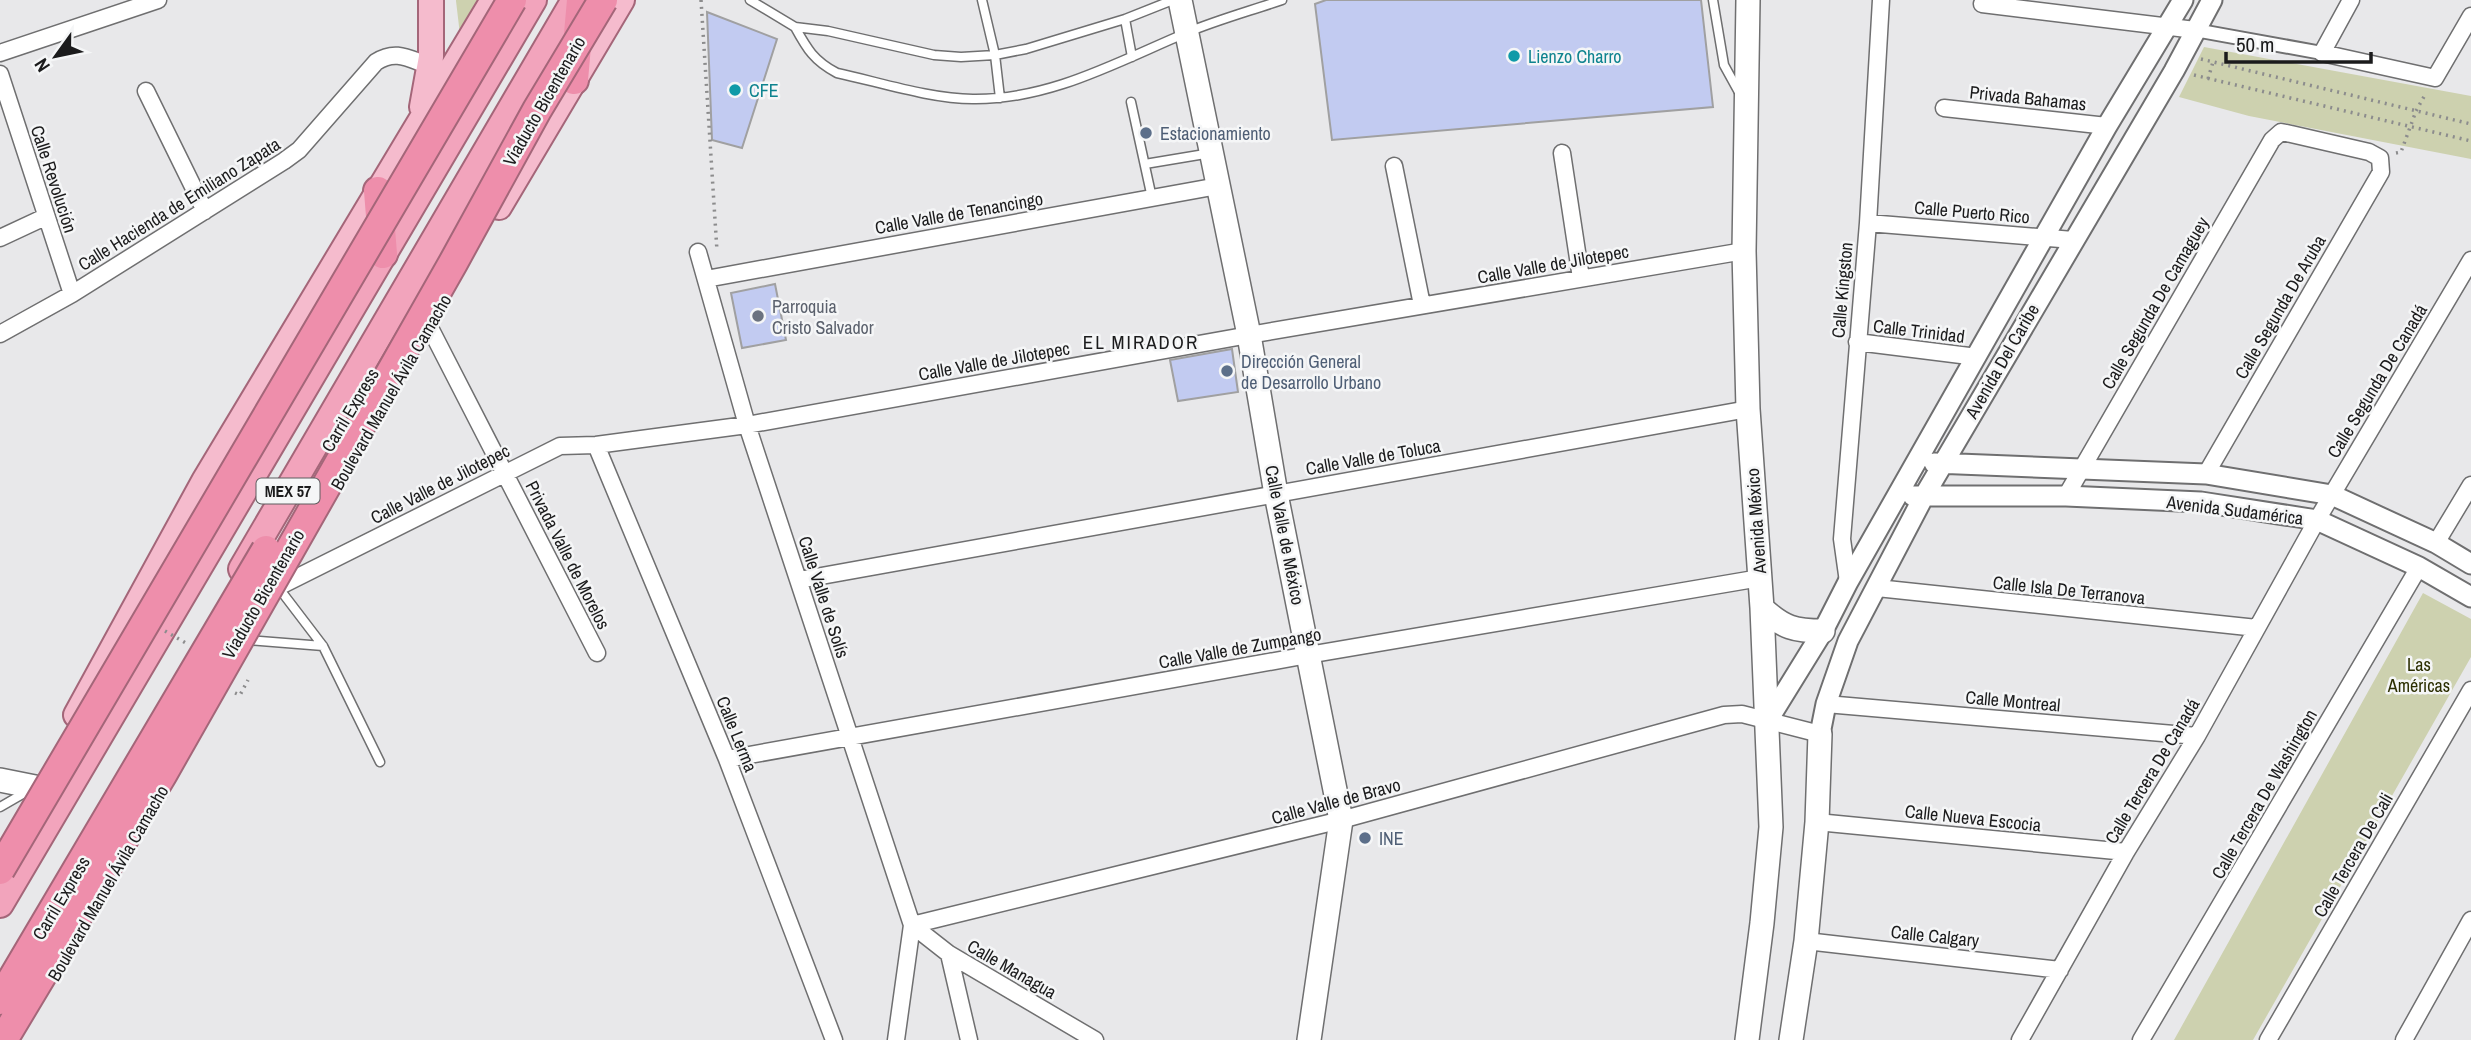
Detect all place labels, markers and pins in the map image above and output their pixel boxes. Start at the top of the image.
place label: Lienzo Charro [1528,44,1622,69]
marker: Lienzo Charro [1506,48,1522,64]
place label: CFE [749,78,779,103]
marker: CFE [727,82,743,98]
place label: Estacionamiento [1160,121,1271,146]
marker: Estacionamiento [1138,125,1154,141]
place label: Parroquia Cristo Salvador [772,294,874,340]
marker: Parroquia Cristo Salvador [750,308,766,324]
place label: Dirección General de Desarrollo Urbano [1241,349,1381,395]
marker: Dirección General de Desarrollo Urbano [1219,363,1235,379]
place label: INE [1379,826,1404,851]
marker: INE [1357,830,1373,846]

